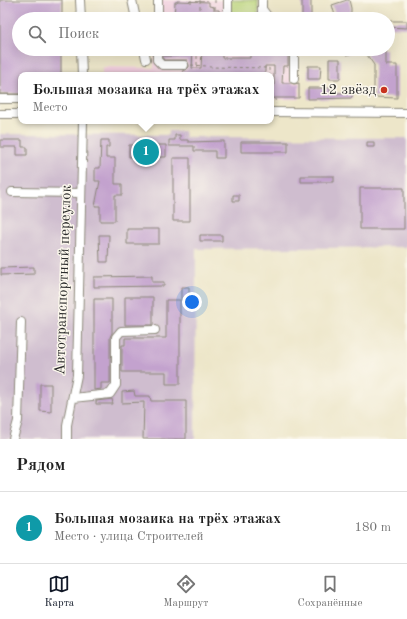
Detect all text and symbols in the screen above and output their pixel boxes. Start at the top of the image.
search box [12,12,395,56]
icon: search [26,23,48,45]
text: Поиск [58,27,99,42]
popup [18,72,274,124]
text: Большая мозаика на трёх этажах [32,83,260,98]
place label: 12 звёзд [320,83,377,98]
marker: 12 звёзд [379,85,389,95]
text: Место [32,101,68,114]
pin: 1 [133,137,159,167]
street label: Автотранспортный переулок [53,184,75,375]
your location [182,292,202,312]
text: Рядом [16,457,65,474]
text: Большая мозаика на трёх этажах [54,512,281,527]
text: 1 [25,521,33,534]
text: 180 m [354,521,391,534]
text: Место · улица Строителей [54,530,204,543]
tab: Карта [45,573,74,611]
tab: Маршрут [163,573,209,611]
tab: Сохранённые [298,573,362,611]

